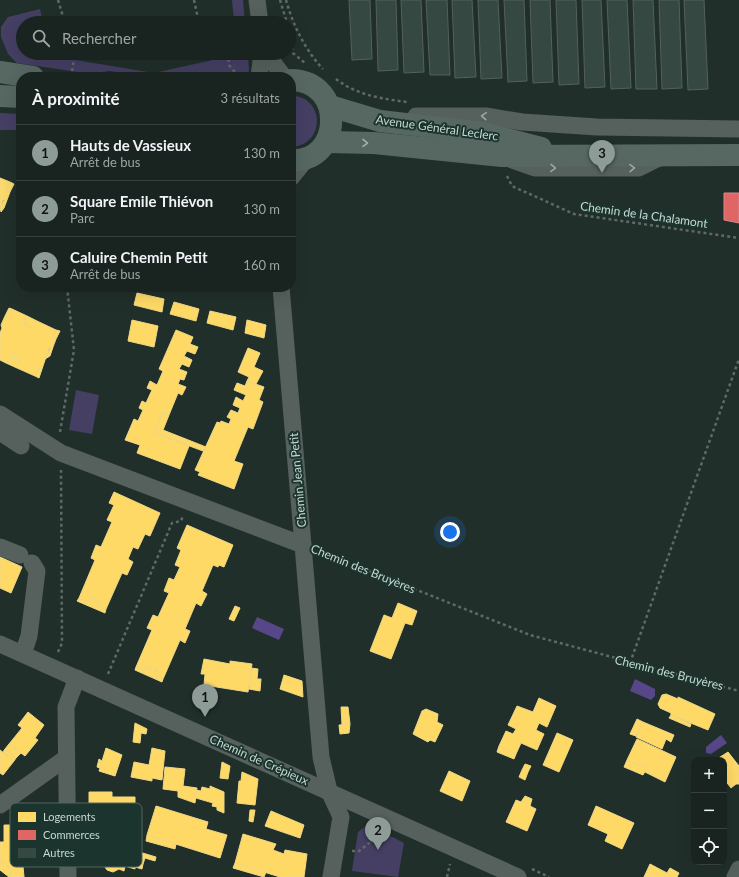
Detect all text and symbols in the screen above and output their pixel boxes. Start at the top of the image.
search box [16,16,296,60]
icon: search [30,27,52,49]
text: Rechercher [62,29,136,47]
text: À proximité [32,88,120,109]
text: 3 résultats [221,90,280,106]
street label: Avenue Général Leclerc [375,111,500,144]
one-way arrow [481,112,487,120]
text: Hauts de Vassieux [70,136,191,154]
one-way arrow [362,139,368,147]
pin: 3 [589,140,615,173]
text: 1 [41,145,49,161]
text: 130 m [243,145,280,161]
text: Arrêt de bus [70,154,140,170]
one-way arrow [629,163,635,172]
one-way arrow [550,164,556,172]
text: Square Emile Thiévon [70,192,213,210]
street label: Chemin de la Chalamont [579,198,709,231]
text: 2 [41,201,49,217]
text: 130 m [243,201,280,217]
text: Parc [70,210,95,226]
text: Caluire Chemin Petit [70,248,208,266]
text: 3 [41,257,49,273]
text: 160 m [243,257,280,273]
text: Arrêt de bus [70,266,140,282]
street label: Chemin Jean Petit [286,431,309,528]
your location [440,522,460,542]
street label: Chemin des Bruyères [309,541,418,596]
street label: Chemin des Bruyères [613,652,725,693]
pin: 1 [192,684,218,717]
street label: Chemin de Crépieux [207,731,311,788]
map controls [691,757,727,865]
button: + [691,757,727,793]
button: − [691,793,727,829]
legend [10,803,142,867]
text: Logements [43,810,96,823]
pin: 2 [365,817,391,850]
text: Commerces [43,828,100,841]
button: locate [691,829,727,865]
text: Autres [43,846,75,859]

